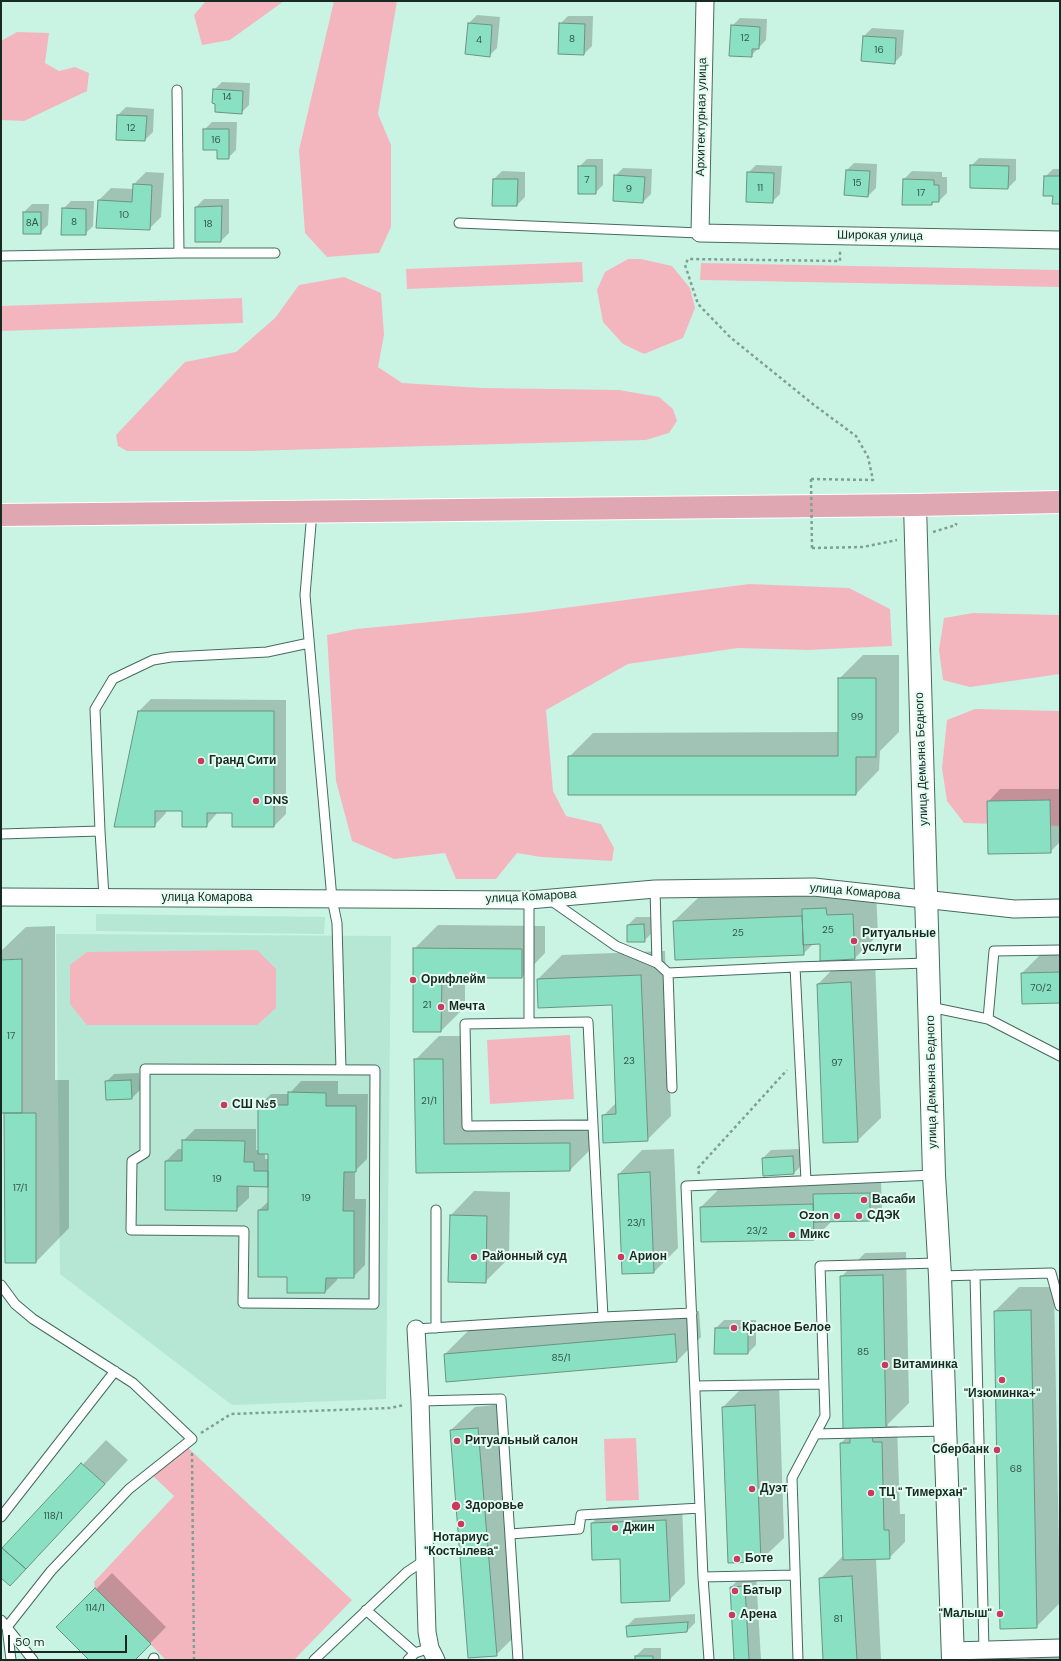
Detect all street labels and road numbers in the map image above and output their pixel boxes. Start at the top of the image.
street label: Архитектурная улица [694,57,710,177]
street label: Широкая улица [837,228,923,244]
street label: улица Демьяна Бедного [912,692,932,826]
street label: улица Комарова [809,881,901,903]
street label: улица Комарова [485,887,577,907]
street label: улица Комарова [161,891,253,905]
street label: улица Демьяна Бедного [924,1015,940,1149]

